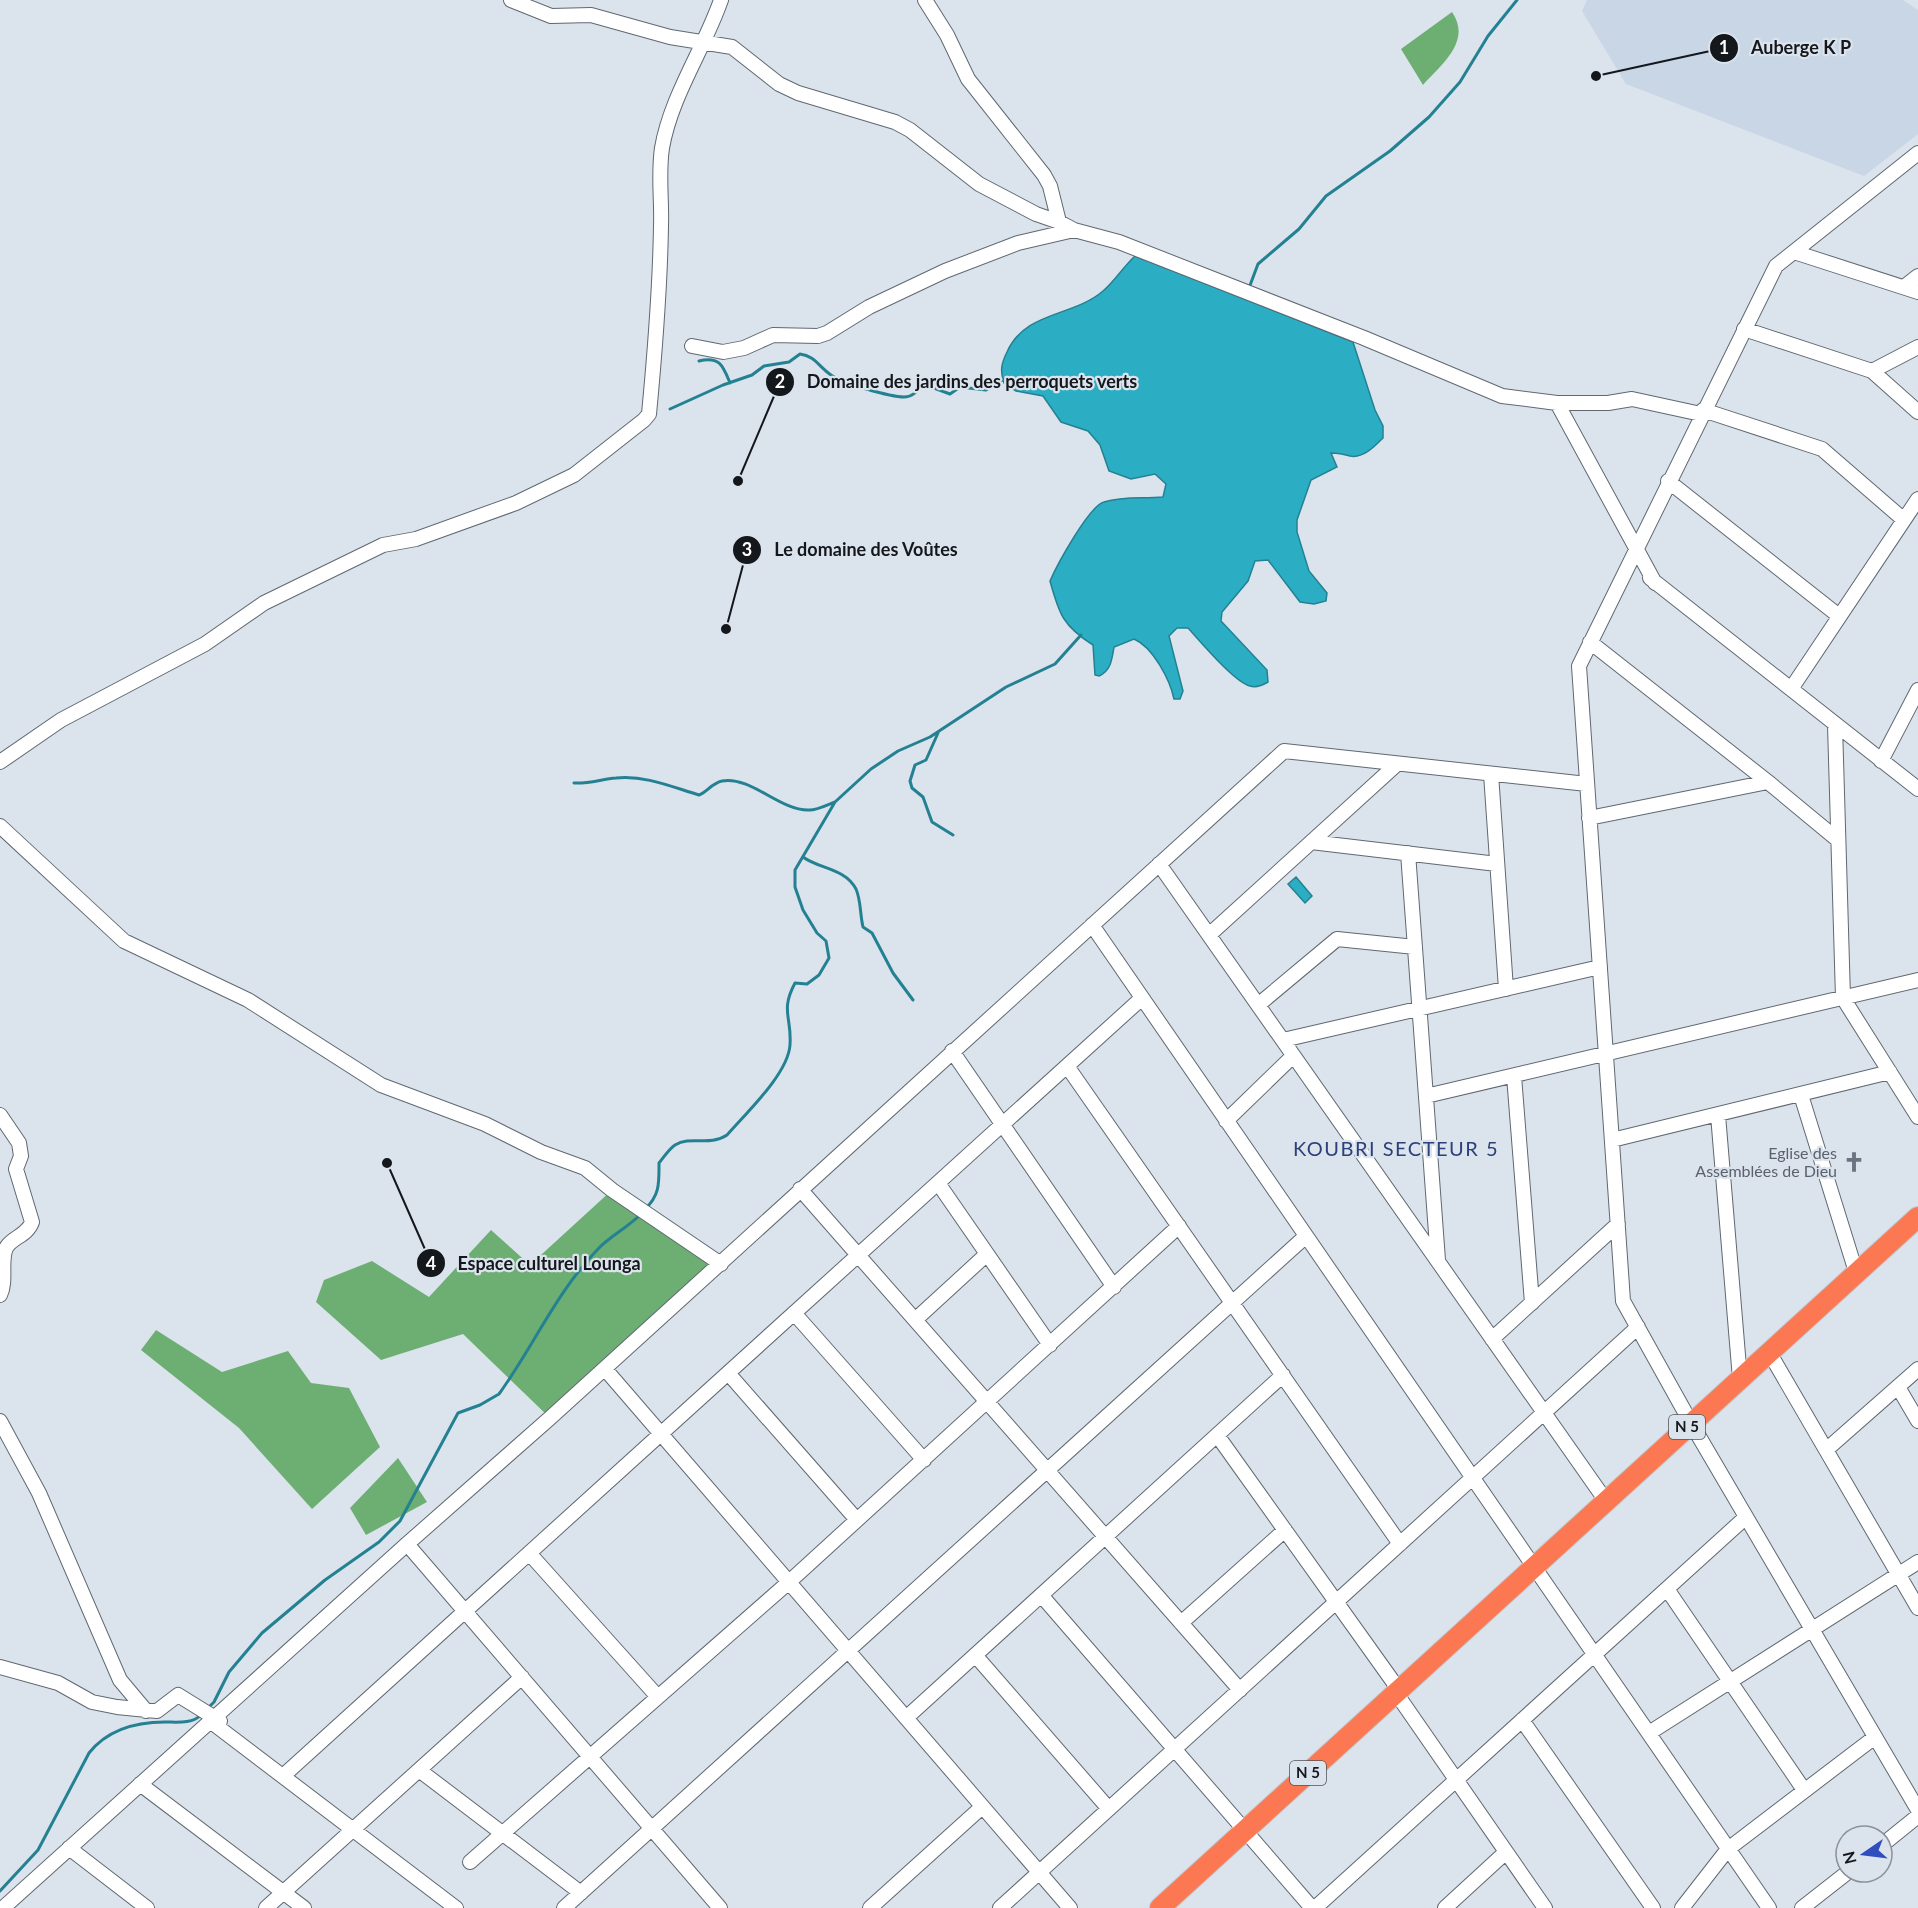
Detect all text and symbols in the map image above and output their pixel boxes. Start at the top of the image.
callout: Auberge K P [1709,30,1863,66]
text: 1 [1719,36,1729,58]
text: Auberge K P [1750,36,1851,58]
callout: Domaine des jardins des perroquets verts [765,364,1149,400]
text: 2 [775,370,785,392]
text: Domaine des jardins des perroquets verts [807,370,1137,392]
callout: Le domaine des Voûtes [732,532,970,568]
text: 3 [742,538,752,560]
text: Le domaine des Voûtes [774,538,958,560]
district label: KOUBRI SECTEUR 5 [1293,1136,1499,1160]
place label: Eglise des Assemblées de Dieu [1695,1143,1837,1180]
church icon: Eglise des Assemblées de Dieu [1842,1150,1866,1174]
callout: Espace culturel Lounga [416,1245,653,1281]
text: 4 [426,1252,436,1274]
text: Espace culturel Lounga [457,1252,641,1274]
road number: N 5 [1669,1415,1705,1439]
road number: N 5 [1290,1761,1326,1785]
north arrow [1834,1824,1894,1884]
text: N [1838,1849,1860,1866]

